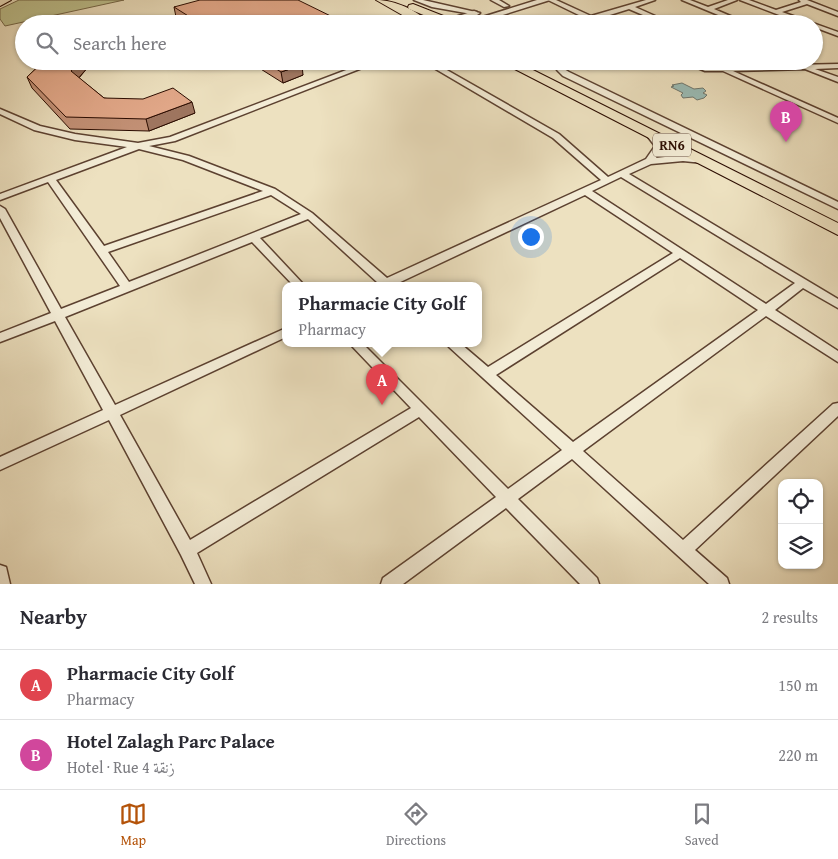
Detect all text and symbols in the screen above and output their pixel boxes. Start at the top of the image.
search box [15,15,823,70]
icon: search [33,29,61,57]
text: Search here [73,29,167,57]
pin: B [770,101,802,142]
road number: RN6 [653,134,691,156]
your location [518,224,544,250]
popup [282,282,482,347]
text: Pharmacie City Golf [299,289,465,317]
text: Pharmacy [299,317,366,341]
pin: A [366,364,398,405]
map controls [778,479,823,569]
button: locate [778,479,823,524]
button: layers [778,524,823,569]
text: Nearby [20,601,87,632]
text: 2 results [761,605,818,629]
text: Pharmacie City Golf [67,659,234,687]
text: A [31,673,41,697]
text: 150 m [778,673,818,697]
text: Pharmacy [67,687,134,711]
text: Hotel Zalagh Parc Palace [67,727,275,755]
text: B [31,743,41,767]
text: 220 m [778,743,818,767]
text: Hotel · Rue 4 زنقة [67,755,175,779]
tab: Map [119,800,147,850]
tab: Directions [386,800,446,850]
tab: Saved [685,800,719,850]

